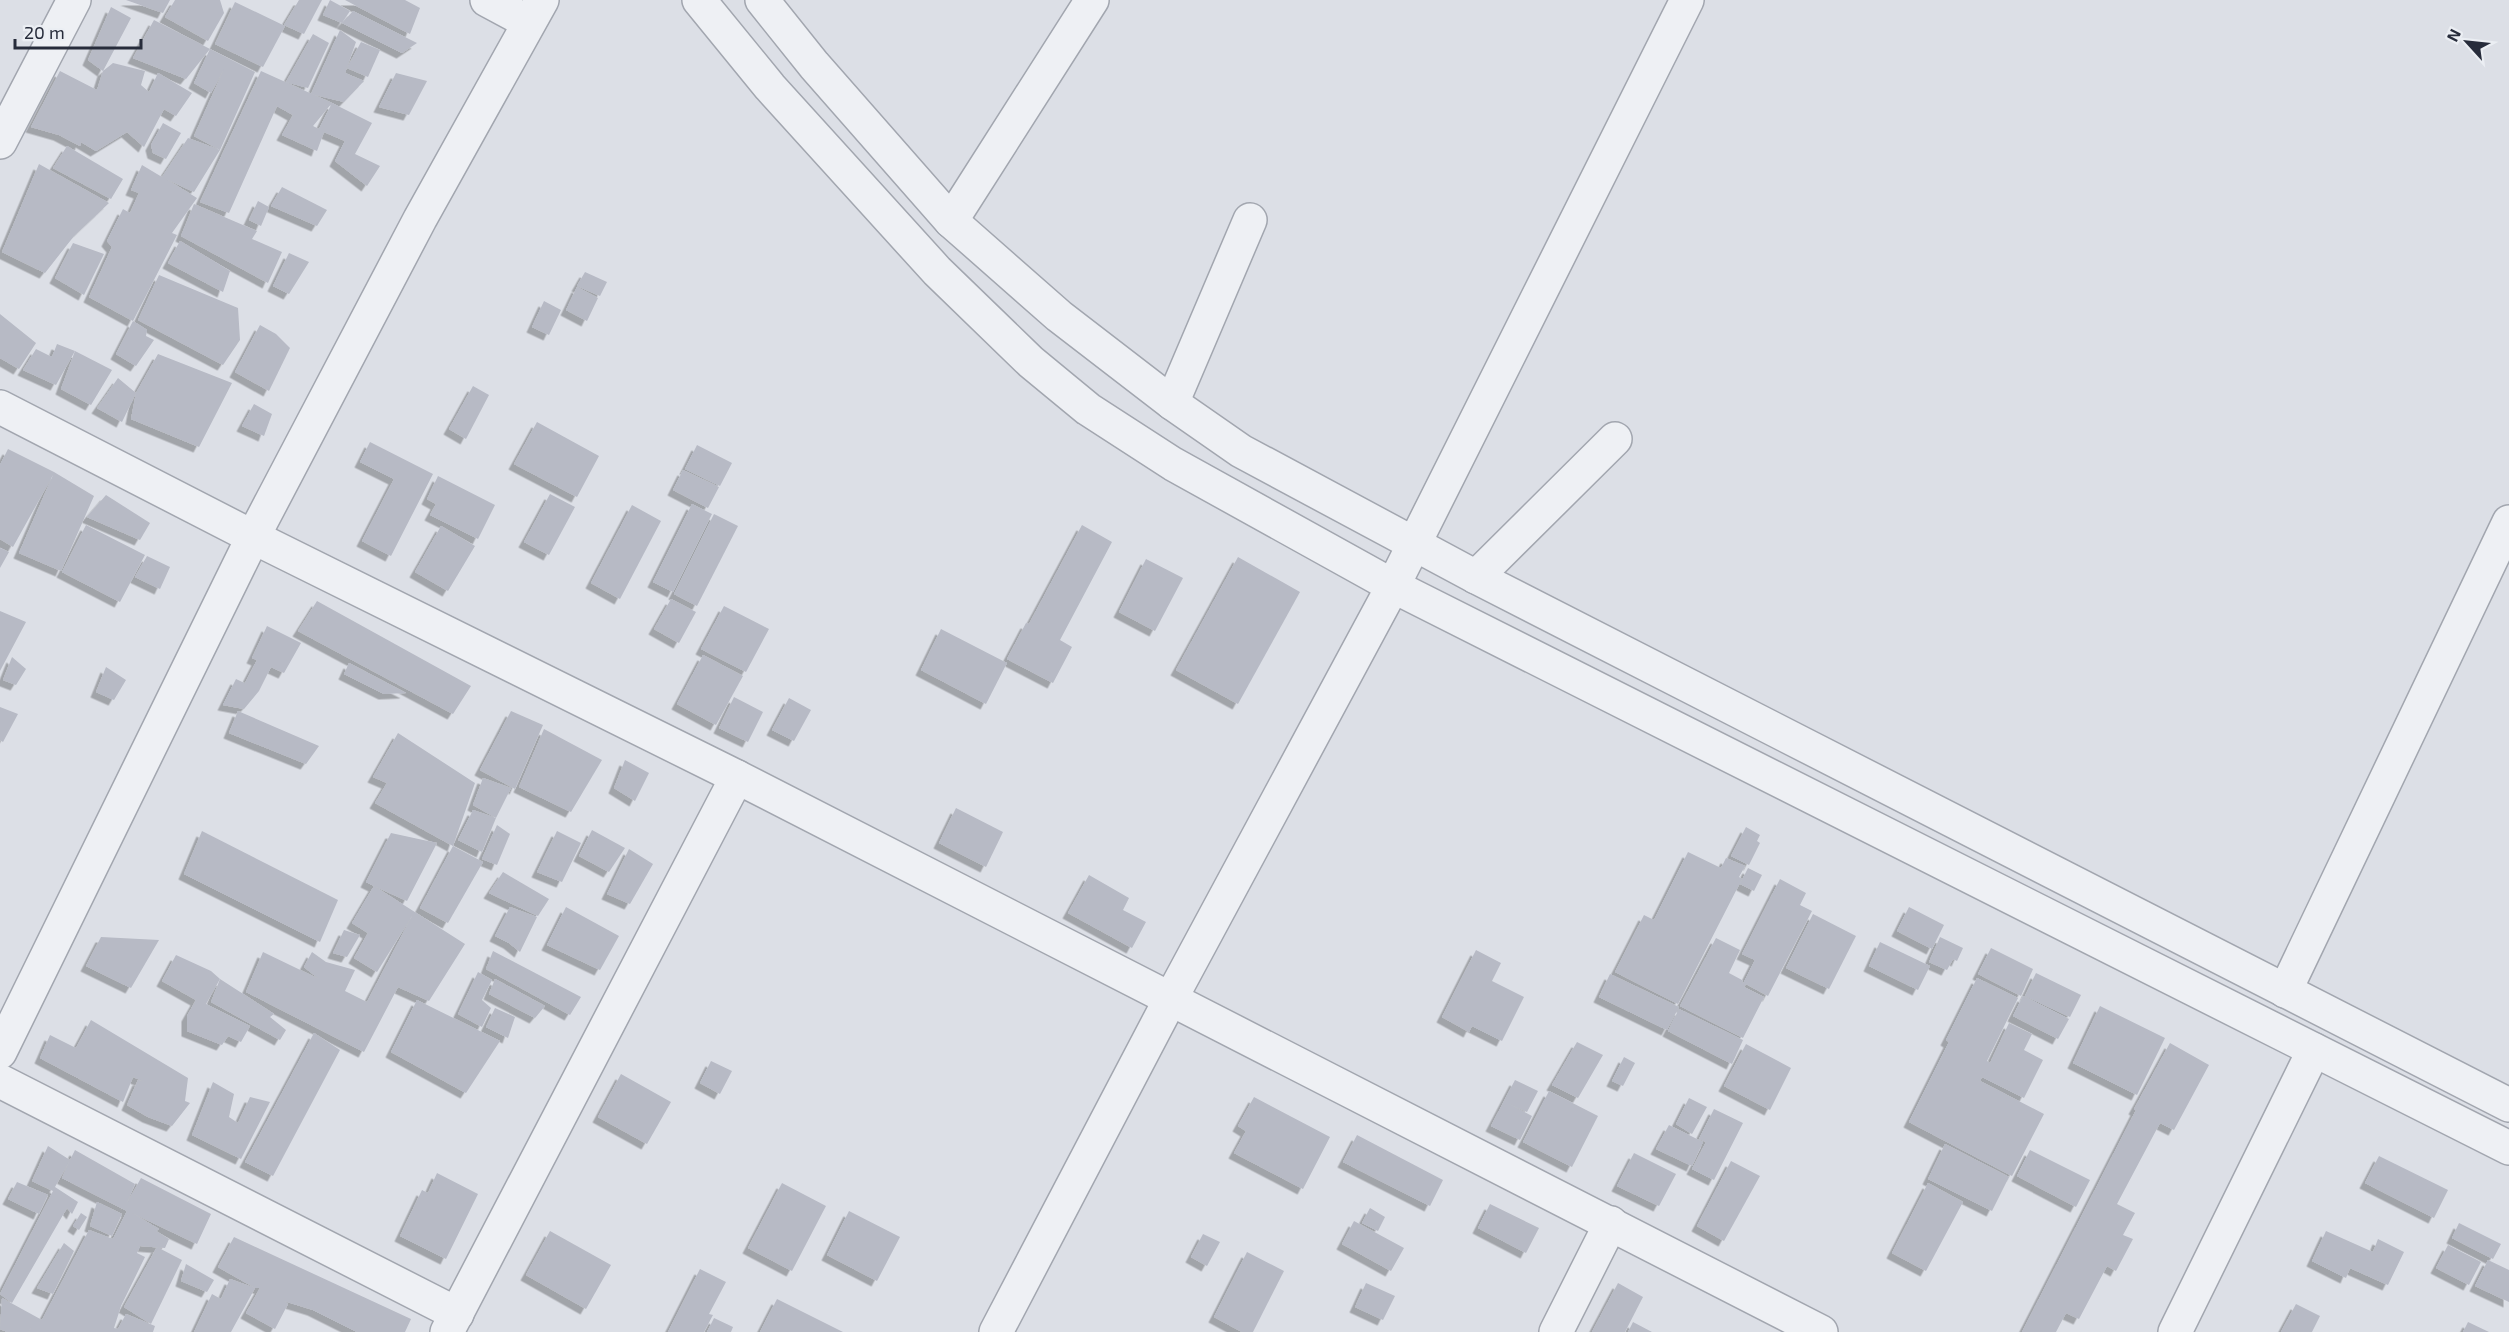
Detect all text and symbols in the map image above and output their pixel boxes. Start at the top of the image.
scale bar [15,12,141,50]
north arrow [2437,12,2497,72]
text: 20 m [24,21,65,43]
text: N [2442,25,2464,44]

